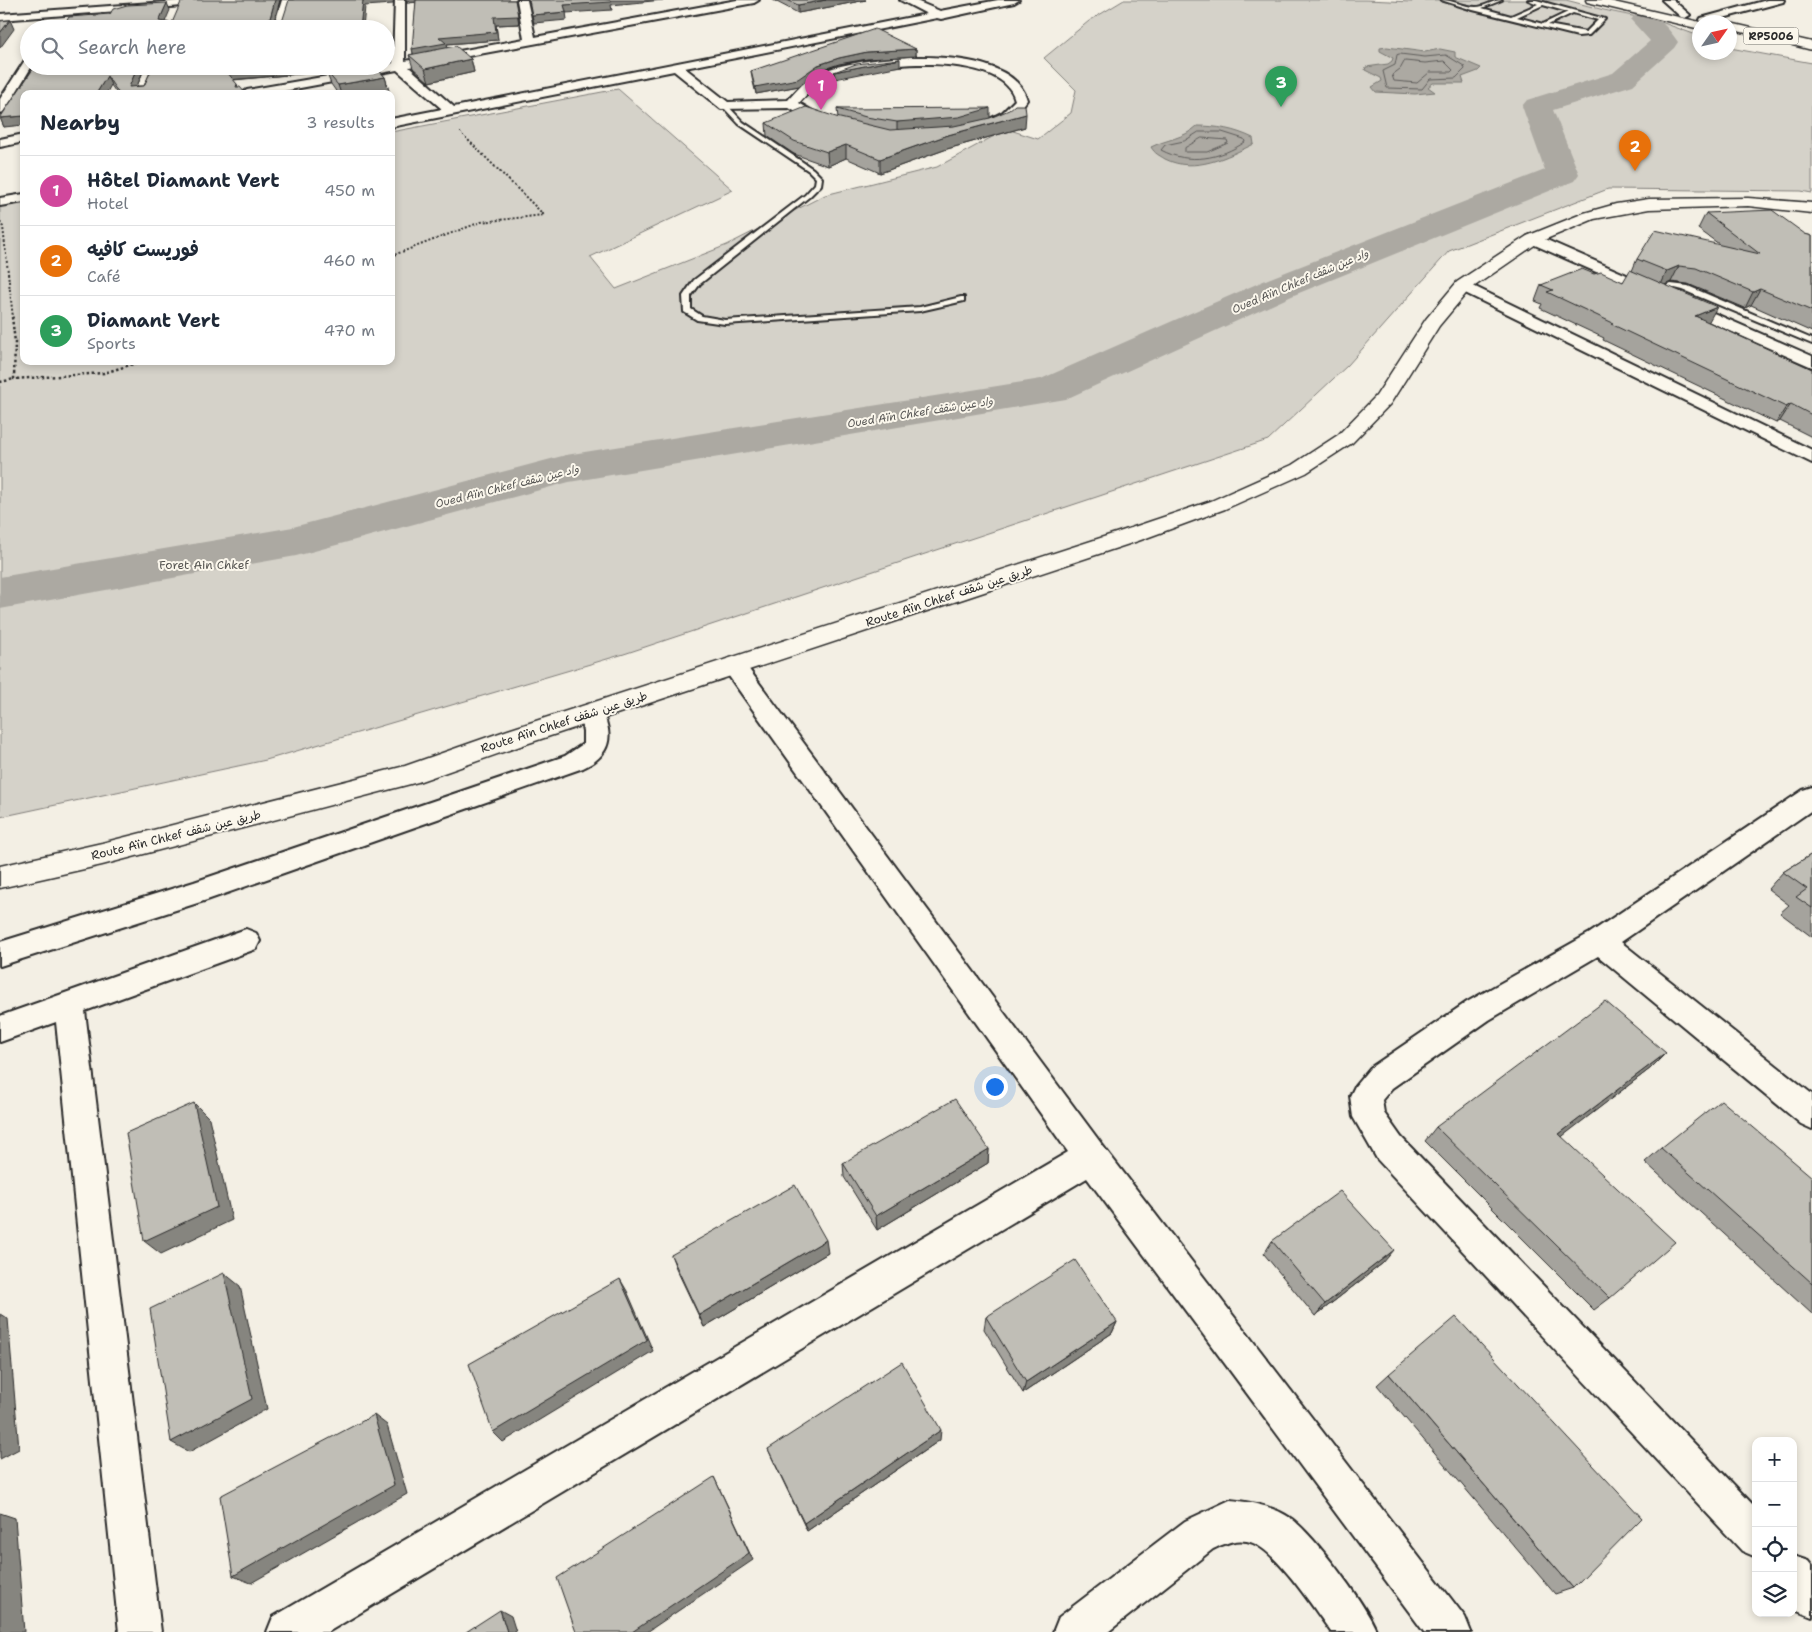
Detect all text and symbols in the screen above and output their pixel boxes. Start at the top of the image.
north arrow [1692,15,1737,60]
search box [20,20,395,75]
road number: RP5006 [1744,28,1798,44]
icon: search [38,34,66,62]
text: Search here [78,35,187,60]
pin: 3 [1265,66,1297,107]
pin: 1 [805,69,837,110]
text: Nearby [40,109,120,137]
text: 3 results [306,112,375,133]
pin: 2 [1619,130,1651,171]
text: Hôtel Diamant Vert [87,168,280,193]
text: 1 [52,180,60,201]
text: 450 m [324,180,375,201]
text: Hotel [87,193,128,214]
text: فوريست كافيه [87,237,199,262]
water label: Oued Aïn Chkef واد عين شقف [1230,246,1371,317]
text: 2 [50,250,62,271]
text: 460 m [323,250,375,271]
text: Café [87,266,121,287]
text: Diamant Vert [87,308,220,333]
text: 3 [50,320,62,341]
text: 470 m [324,320,375,341]
text: Sports [87,333,136,354]
water label: Oued Aïn Chkef واد عين شقف [846,394,994,431]
water label: Oued Aïn Chkef واد عين شقف [434,461,580,512]
park label: Foret Ain Chkef [159,557,250,573]
street label: Route Aïn Chkef طريق عين شقف [864,561,1034,631]
street label: Route Aïn Chkef طريق عين شقف [479,687,649,757]
street label: Route Aïn Chkef طريق عين شقف [89,806,263,864]
your location [982,1074,1008,1100]
map controls [1752,1437,1797,1617]
button: + [1752,1437,1797,1482]
button: − [1752,1482,1797,1527]
button: locate [1752,1527,1797,1572]
button: layers [1752,1572,1797,1617]

